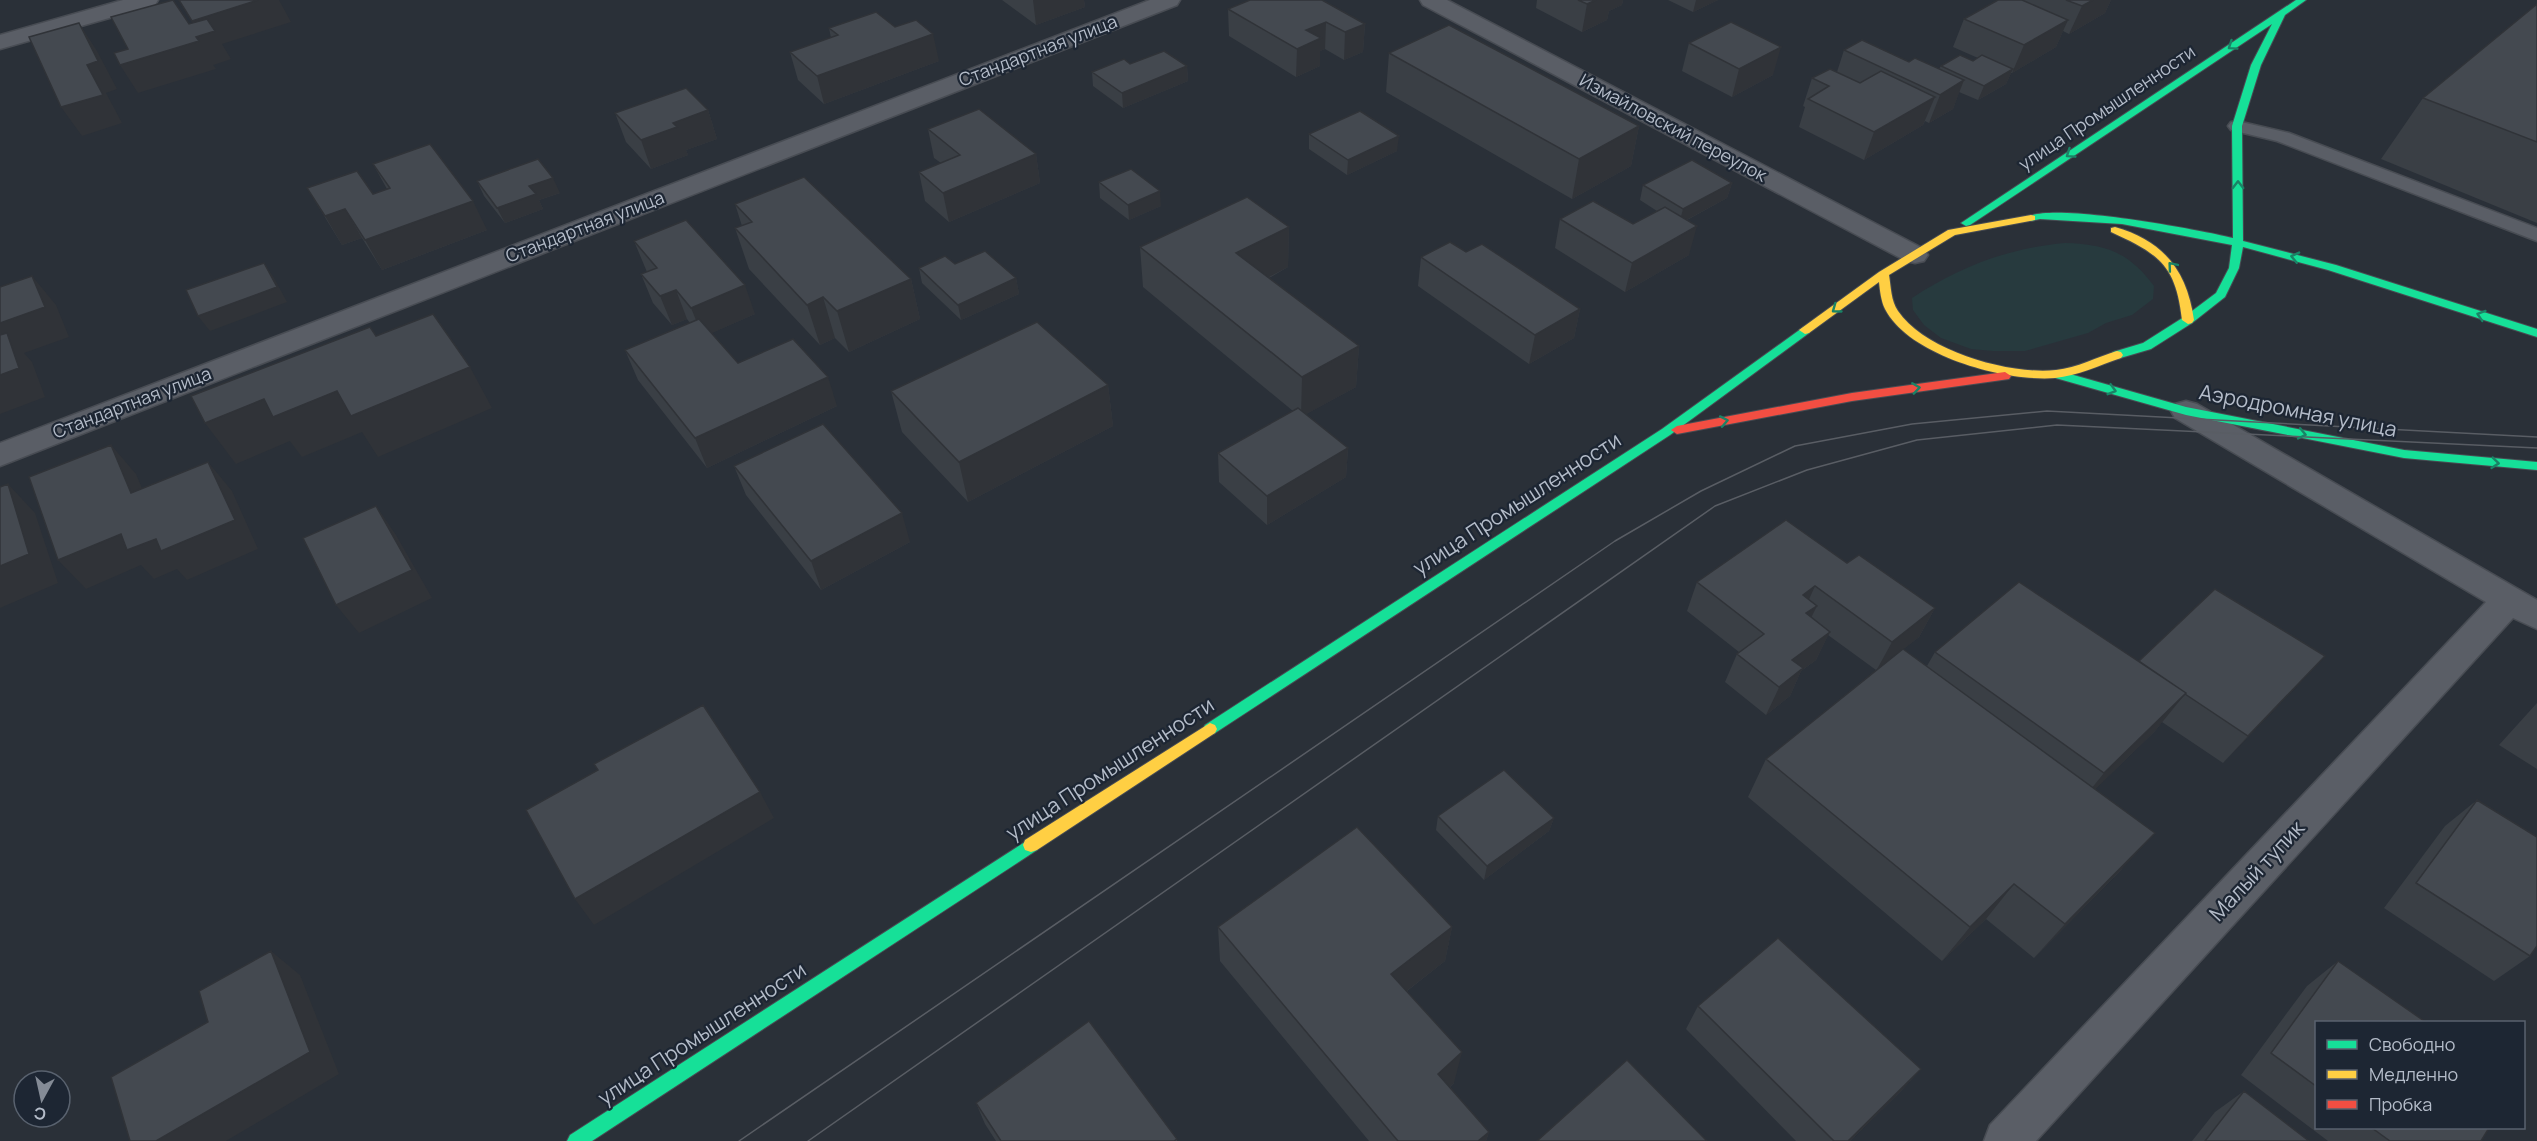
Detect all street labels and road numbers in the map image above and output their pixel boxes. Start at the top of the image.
street label: Стандартная улица [955,9,1120,91]
street label: улица Промышленности [2013,39,2199,175]
street label: Измайловский переулок [1576,68,1772,187]
street label: Стандартная улица [502,185,667,267]
street label: Стандартная улица [49,361,214,443]
street label: Аэродромная улица [2197,377,2399,443]
street label: улица Промышленности [1407,425,1626,581]
street label: улица Промышленности [1000,690,1219,846]
street label: Малый тупик [2203,814,2310,926]
street label: улица Промышленности [592,955,811,1111]

